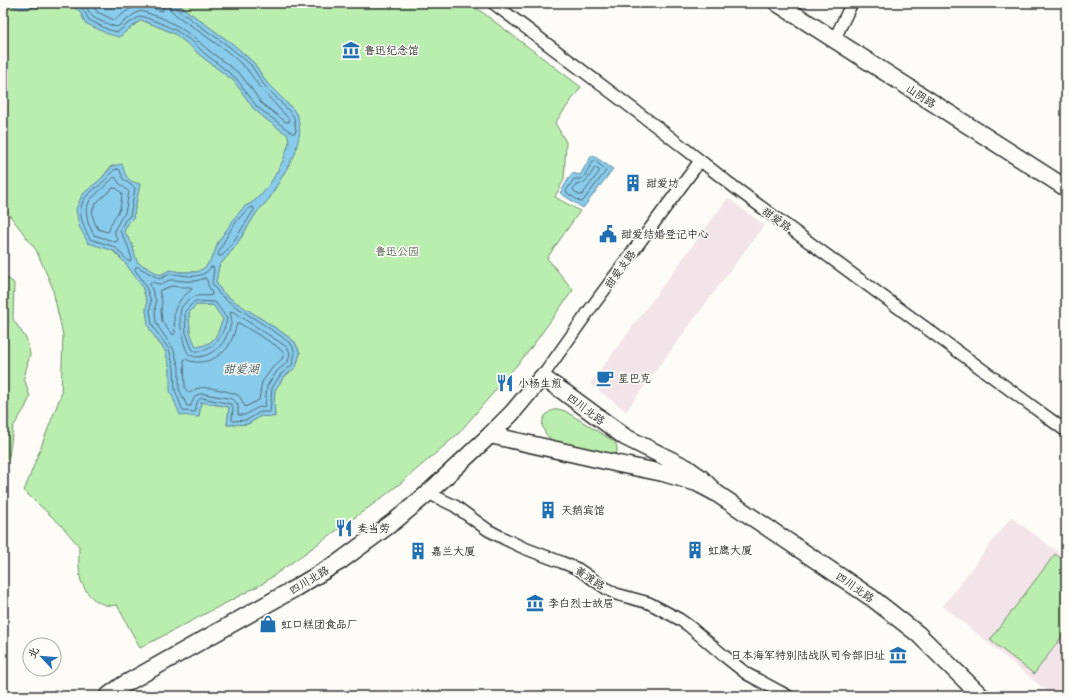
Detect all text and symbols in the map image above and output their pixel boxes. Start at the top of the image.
museum icon: 鲁迅纪念馆 [341,40,361,60]
place label: 鲁迅纪念馆 [364,42,419,57]
street label: 山阴路 [903,80,939,111]
building icon: 甜爱坊 [623,173,643,193]
place label: 甜爱坊 [646,175,679,190]
street label: 甜爱路 [760,203,795,234]
public building icon: 甜爱结婚登记中心 [598,224,618,244]
place label: 甜爱结婚登记中心 [621,226,709,241]
park label: 鲁迅公园 [375,243,419,258]
street label: 甜爱支路 [601,246,639,291]
water label: 甜爱湖 [223,360,260,376]
cafe icon: 星巴克 [595,368,615,388]
place label: 星巴克 [618,370,651,385]
restaurant icon: 小杨生煎 [495,373,515,393]
place label: 小杨生煎 [518,375,562,390]
street label: 四川北路 [564,389,608,428]
building icon: 天鹅宾馆 [538,500,558,520]
place label: 天鹅宾馆 [561,502,605,517]
restaurant icon: 麦当劳 [334,518,354,538]
place label: 麦当劳 [357,520,390,535]
building icon: 虹鹰大厦 [685,540,705,560]
building icon: 嘉兰大厦 [408,541,428,561]
place label: 虹鹰大厦 [708,542,752,557]
place label: 嘉兰大厦 [431,543,475,558]
street label: 四川北路 [286,562,331,597]
street label: 黄渡路 [572,562,608,593]
street label: 四川北路 [833,568,878,605]
museum icon: 李白烈士故居 [525,593,545,613]
place label: 李白烈士故居 [548,595,614,610]
shop icon: 虹口糕团食品厂 [258,614,278,634]
place label: 虹口糕团食品厂 [281,616,358,631]
north arrow [22,637,62,677]
text: 北 [23,644,42,661]
museum icon: 日本海军特别陆战队司令部旧址 [888,645,908,665]
place label: 日本海军特别陆战队司令部旧址 [731,647,885,662]

